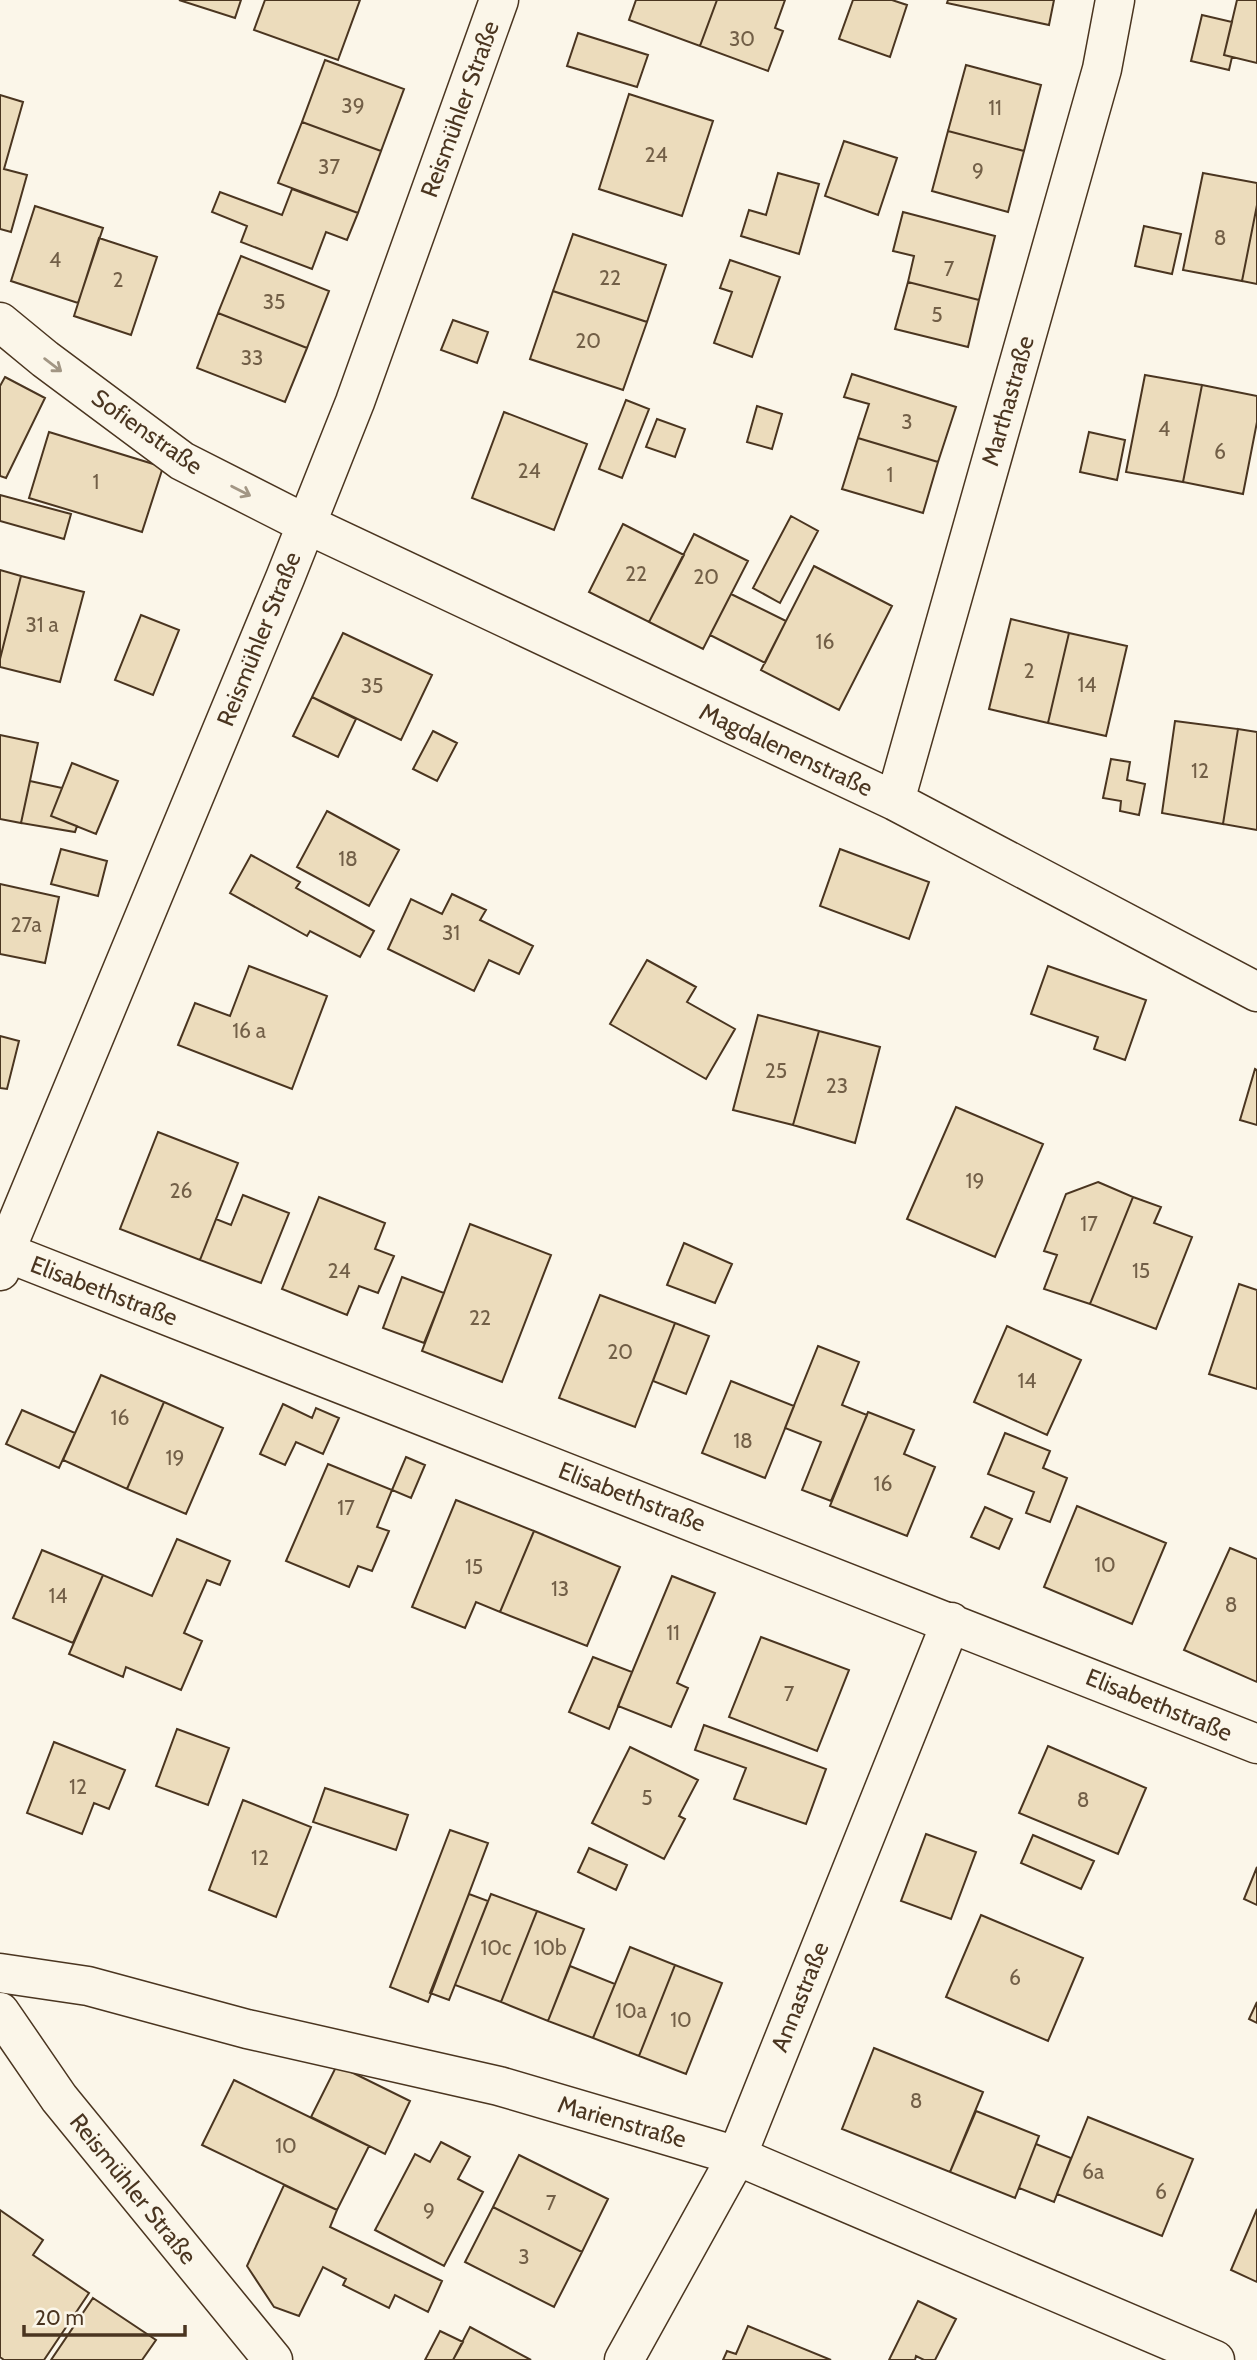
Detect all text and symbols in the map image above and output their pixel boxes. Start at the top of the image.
street label: Reismühler Straße [414,17,505,201]
house number: 30 [729,26,755,51]
house number: 39 [341,93,365,118]
house number: 11 [988,95,1002,120]
house number: 24 [644,142,668,167]
house number: 37 [318,154,340,179]
house number: 9 [972,158,984,183]
house number: 8 [1214,225,1226,250]
house number: 4 [49,247,61,272]
house number: 7 [944,256,955,281]
house number: 22 [599,265,621,290]
house number: 2 [112,267,124,292]
house number: 35 [263,289,285,314]
house number: 5 [931,302,943,327]
house number: 20 [575,328,601,353]
street label: Marthastraße [975,332,1040,469]
house number: 33 [241,345,263,370]
one-way arrow [43,358,62,372]
street label: Sofienstraße [86,383,208,480]
house number: 3 [901,409,913,434]
house number: 4 [1158,416,1170,441]
house number: 6 [1214,439,1226,464]
house number: 24 [517,458,541,483]
house number: 1 [887,462,893,487]
house number: 1 [93,469,99,494]
one-way arrow [231,484,251,498]
street label: Reismühler Straße [210,547,307,730]
house number: 22 [625,561,647,586]
house number: 20 [693,564,719,589]
house number: 31 a [25,612,59,637]
house number: 16 [816,629,834,654]
house number: 2 [1023,658,1035,683]
house number: 14 [1078,672,1096,697]
house number: 35 [361,673,383,698]
street label: Magdalenenstraße [695,697,877,802]
house number: 12 [1191,758,1209,783]
house number: 18 [338,846,358,871]
house number: 27a [11,912,41,937]
house number: 31 [442,920,460,945]
house number: 16 a [232,1018,266,1043]
house number: 25 [765,1058,787,1083]
house number: 23 [826,1073,848,1098]
house number: 19 [966,1168,984,1193]
house number: 26 [170,1178,193,1203]
house number: 17 [1080,1211,1098,1236]
street label: Elisabethstraße [27,1249,182,1332]
house number: 24 [327,1258,351,1283]
house number: 15 [1132,1258,1150,1283]
house number: 22 [469,1305,491,1330]
house number: 20 [607,1339,633,1364]
house number: 14 [1018,1368,1036,1393]
house number: 16 [111,1405,129,1430]
house number: 18 [733,1428,753,1453]
house number: 19 [166,1445,184,1470]
street label: Elisabethstraße [555,1455,710,1538]
house number: 16 [874,1471,892,1496]
house number: 17 [337,1495,355,1520]
house number: 10 [1094,1552,1116,1577]
house number: 15 [465,1554,483,1579]
house number: 13 [551,1576,569,1601]
house number: 14 [49,1583,67,1608]
house number: 8 [1225,1592,1237,1617]
house number: 11 [666,1620,680,1645]
street label: Elisabethstraße [1082,1662,1237,1747]
house number: 7 [784,1681,795,1706]
house number: 12 [69,1774,87,1799]
house number: 5 [641,1785,653,1810]
house number: 8 [1077,1787,1089,1812]
house number: 12 [251,1845,269,1870]
house number: 10c [480,1935,512,1960]
house number: 10b [533,1935,567,1960]
street label: Annastraße [764,1938,835,2056]
house number: 6 [1009,1965,1021,1990]
house number: 10a [615,1998,647,2023]
house number: 10 [670,2007,692,2032]
house number: 8 [910,2088,922,2113]
street label: Marienstraße [555,2089,690,2154]
street label: Reismühler Straße [64,2107,203,2270]
house number: 10 [275,2133,297,2158]
house number: 6a [1082,2159,1104,2184]
house number: 6 [1155,2179,1167,2204]
house number: 7 [546,2190,557,2215]
house number: 9 [423,2198,435,2223]
house number: 3 [518,2244,530,2269]
scale bar [24,2294,186,2338]
text: 20 m [35,2305,84,2330]

